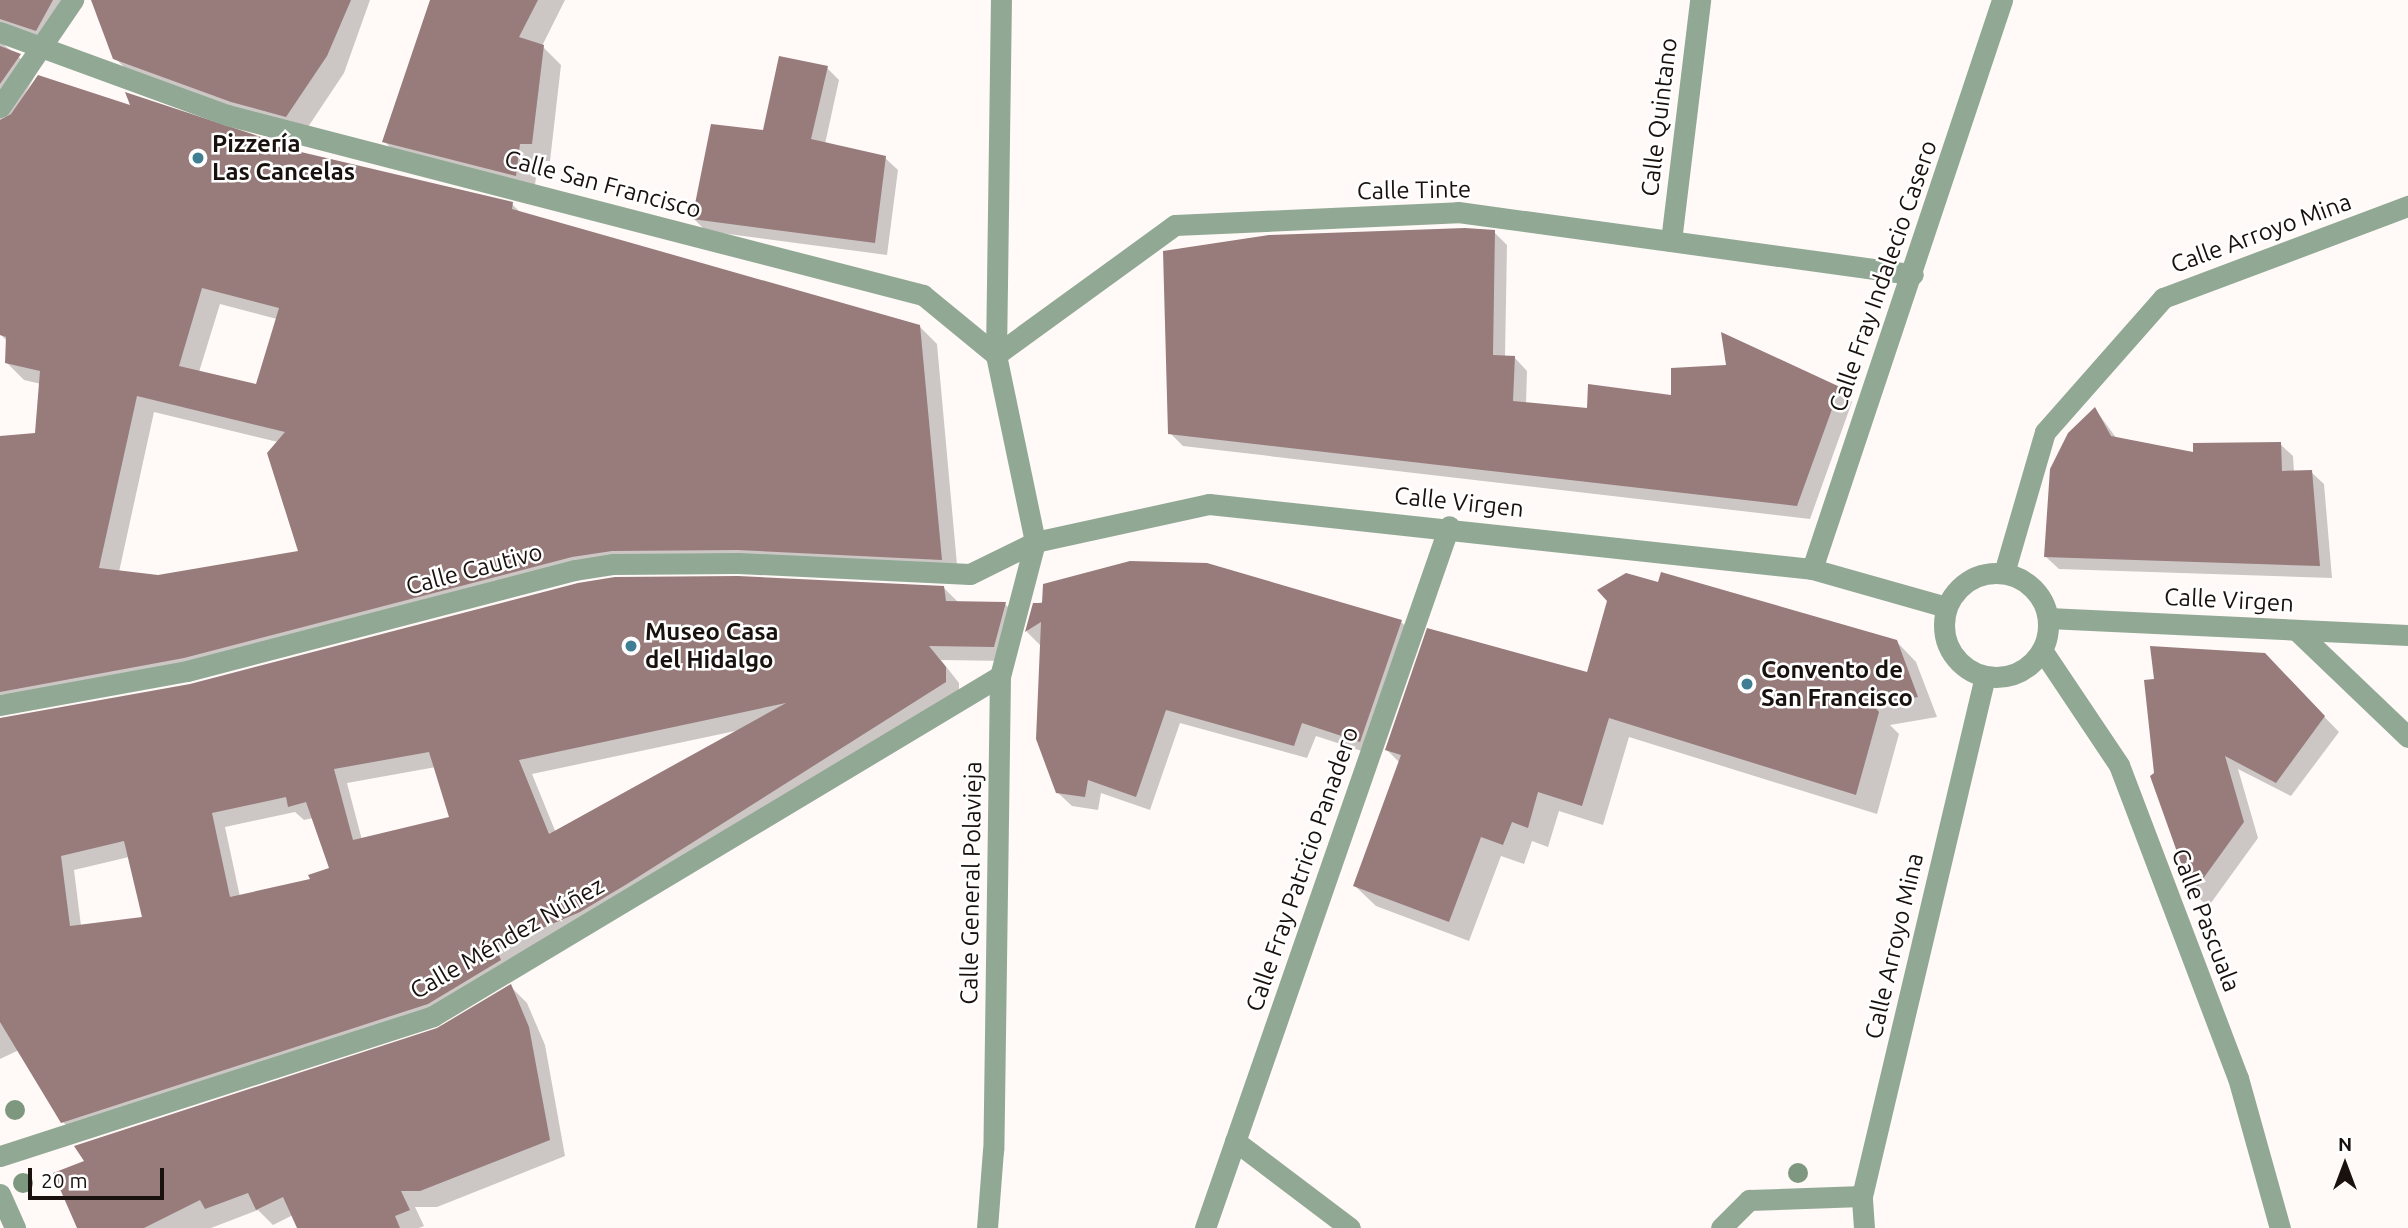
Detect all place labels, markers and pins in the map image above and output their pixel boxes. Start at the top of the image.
place label: Pizzería Las Cancelas [212,130,355,186]
marker: Pizzería Las Cancelas [190,150,206,166]
place label: Museo Casa del Hidalgo [645,618,779,674]
marker: Museo Casa del Hidalgo [623,638,639,654]
place label: Convento de San Francisco [1761,656,1913,712]
marker: Convento de San Francisco [1739,676,1755,692]

